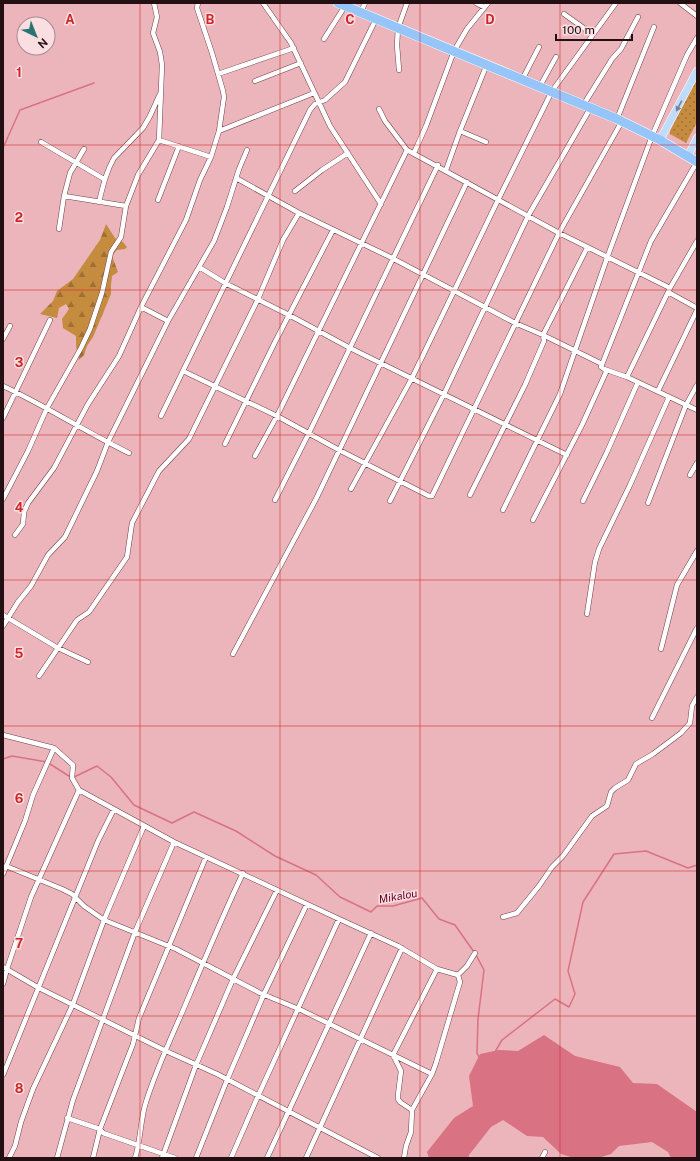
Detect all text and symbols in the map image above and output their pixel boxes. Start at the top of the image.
text: A [65,12,75,27]
text: B [206,12,215,27]
text: C [345,12,355,27]
text: D [485,12,495,27]
north arrow [16,16,56,56]
scale bar [556,16,632,42]
text: 100 m [562,23,595,37]
text: N [36,36,50,51]
text: 1 [16,65,22,80]
one-way arrow [676,100,682,111]
text: 2 [15,210,23,225]
text: 3 [15,355,24,370]
text: 4 [15,500,24,515]
text: 5 [15,646,24,661]
text: 6 [15,791,24,806]
water label: Mikalou [378,887,418,905]
text: 7 [15,936,23,951]
text: 8 [15,1081,24,1096]

